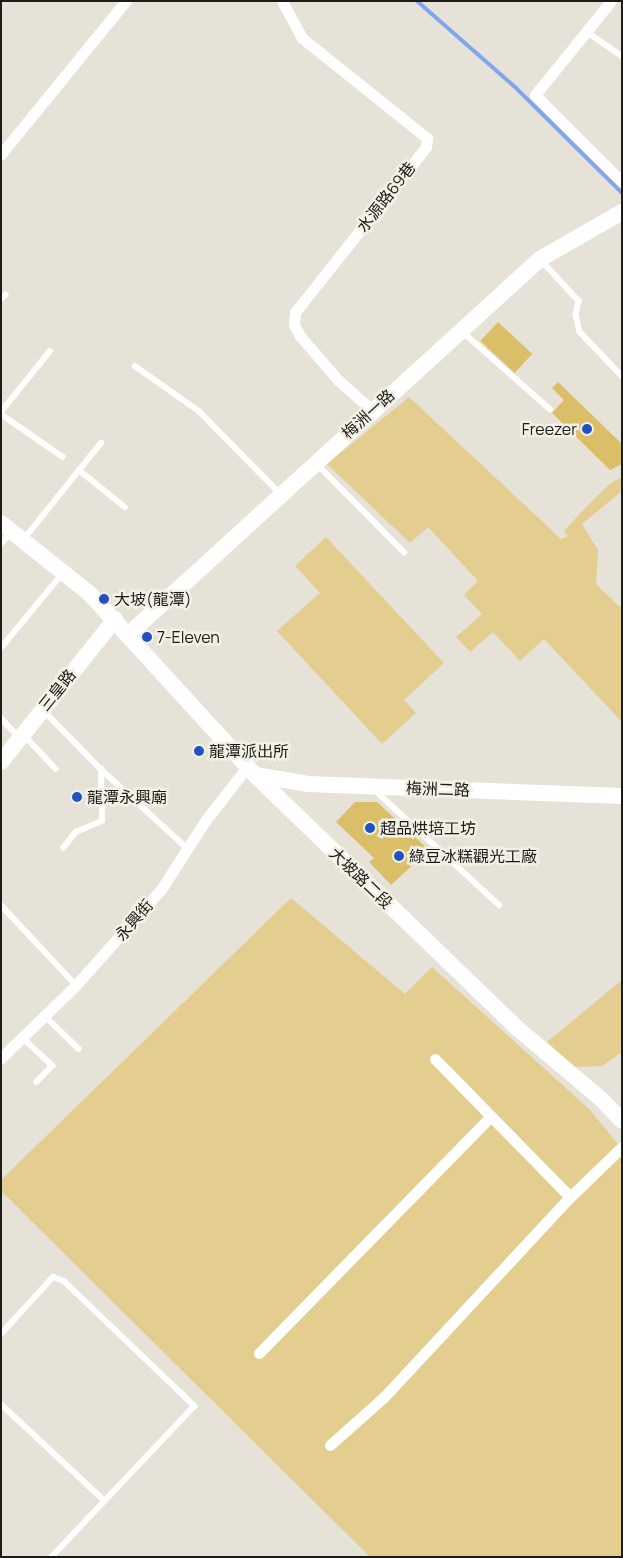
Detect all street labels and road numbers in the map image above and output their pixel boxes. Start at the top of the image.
street label: 水源路69巷 [353,158,419,236]
street label: 梅洲一路 [338,385,398,443]
street label: 三皇路 [34,665,80,715]
street label: 梅洲二路 [406,778,470,800]
street label: 大坡路二段 [326,843,396,913]
street label: 永興街 [111,896,157,944]

